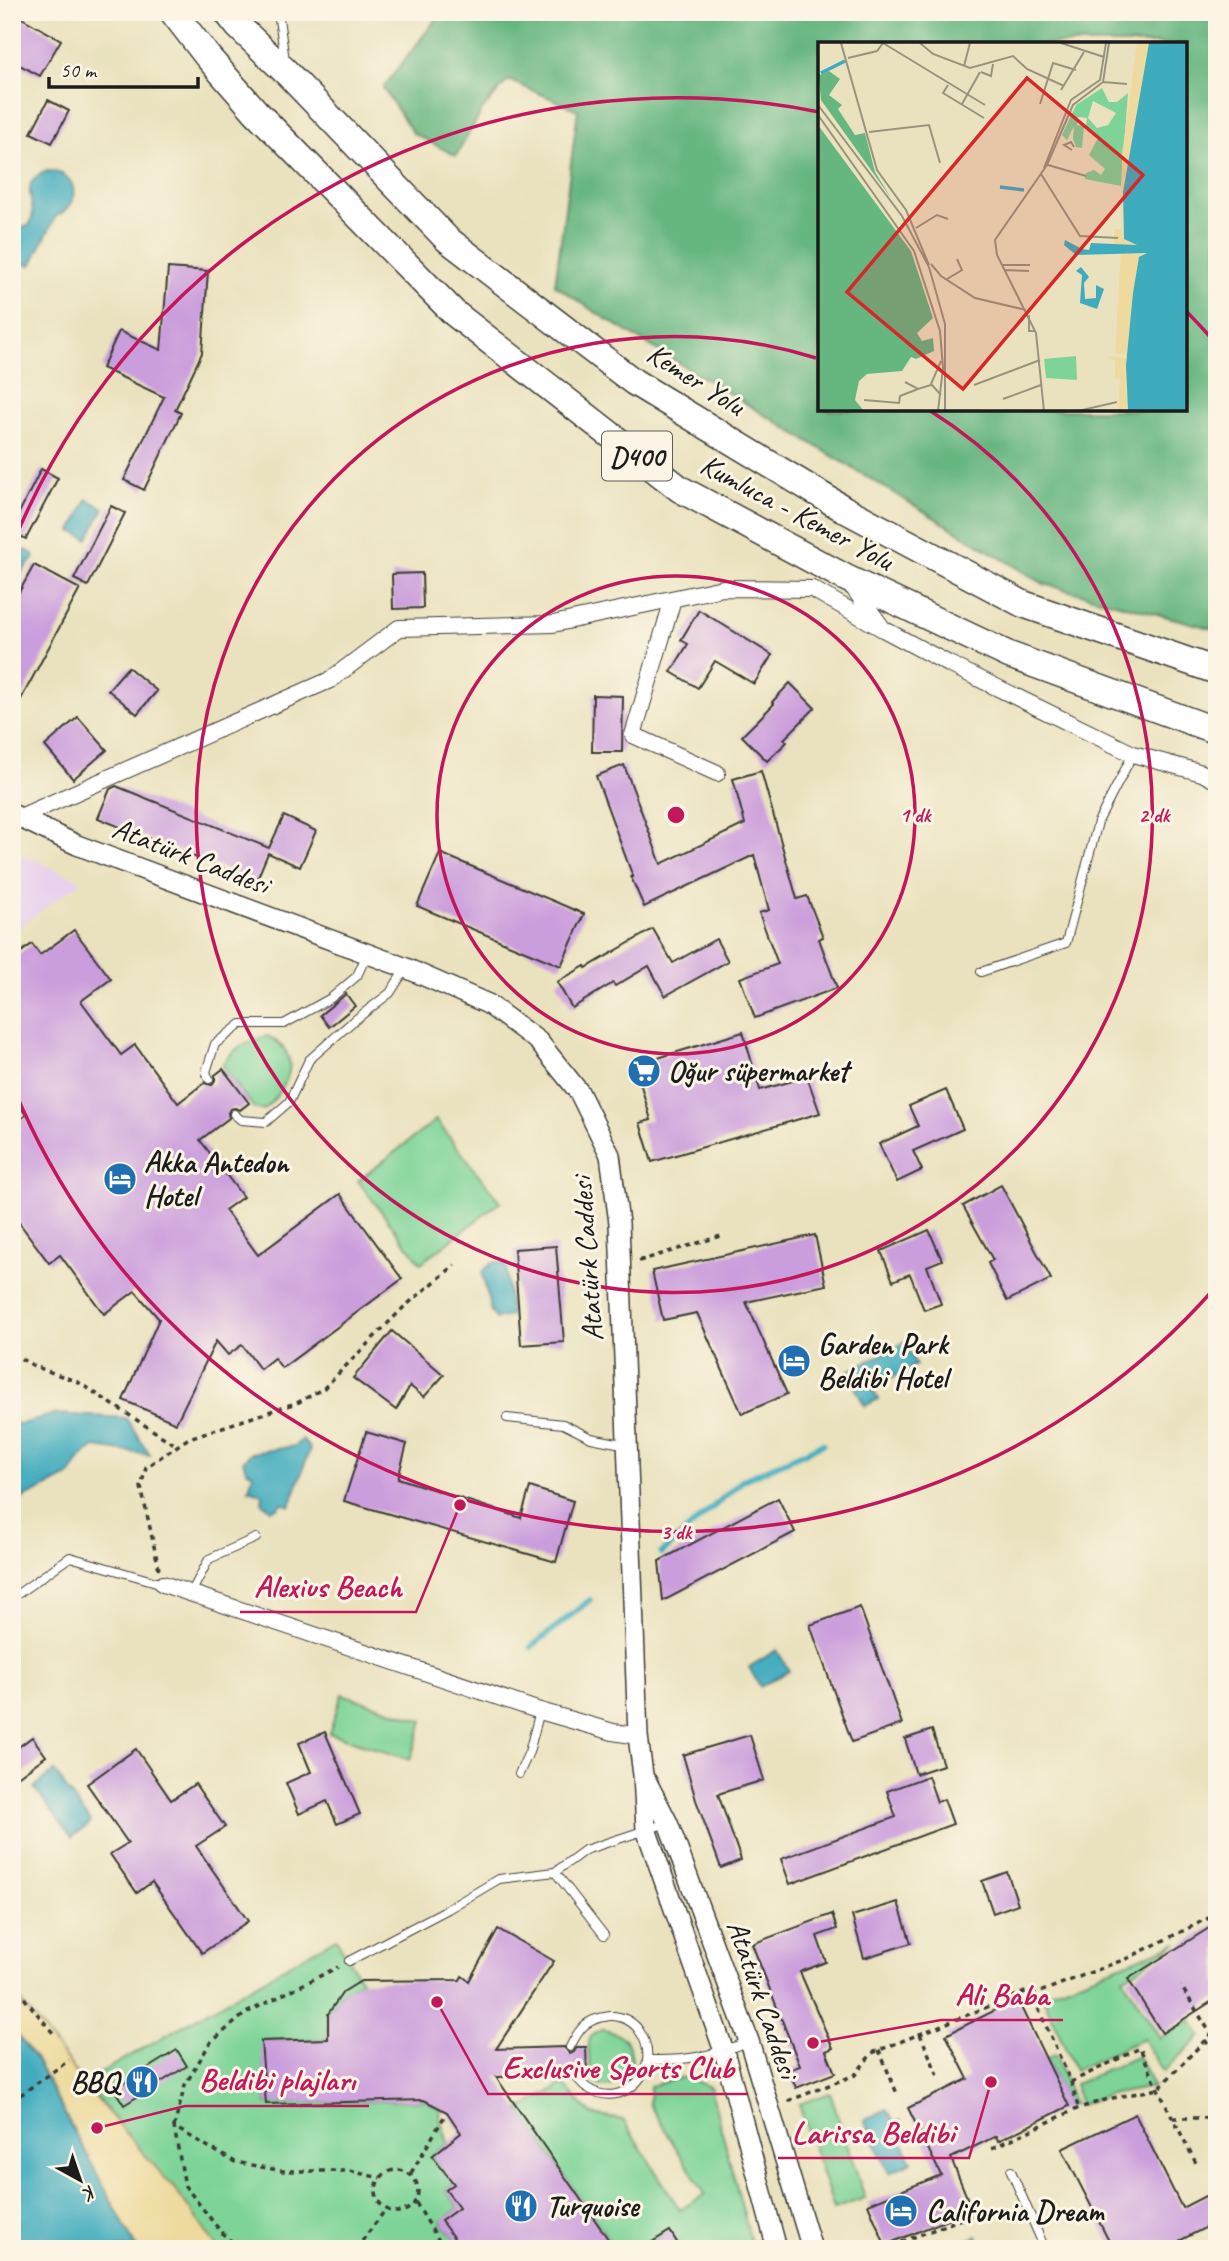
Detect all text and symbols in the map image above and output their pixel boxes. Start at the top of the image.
inset map [818,42,1187,411]
scale bar [49,46,198,90]
text: 50 m [60,57,98,83]
street label: Kemer Yolu [640,334,754,425]
road number: D400 [602,432,672,480]
street label: Kumluca - Kemer Yolu [694,445,902,580]
text: 1 dk [900,802,933,828]
text: 2 dk [1139,802,1172,828]
centre of rings [664,803,688,827]
street label: Atatürk Caddesi [107,809,278,904]
supermarket icon: Oğur süpermarket [625,1052,663,1090]
place label: Oğur süpermarket [668,1052,853,1090]
place label: Akka Antedon Hotel [144,1143,290,1215]
hotel icon: Akka Antedon Hotel [101,1160,139,1198]
street label: Atatürk Caddesi [562,1172,612,1342]
place label: Garden Park Beldibi Hotel [818,1325,953,1397]
hotel icon: Garden Park Beldibi Hotel [775,1342,813,1380]
text: 3 dk [661,1519,694,1545]
callout: Alexius Beach [240,1559,416,1612]
text: Alexius Beach [254,1566,403,1607]
street label: Atatürk Caddesi [718,1915,809,2086]
callout: Ali Baba [941,1967,1063,2020]
text: Ali Baba [955,1974,1051,2015]
callout: Exclusive Sports Club [488,2041,748,2094]
text: Exclusive Sports Club [502,2047,736,2088]
callout: Beldibi plajları [185,2053,369,2106]
text: Beldibi plajları [199,2059,357,2100]
place label: BBQ [71,2063,123,2101]
restaurant icon: BBQ [123,2063,161,2101]
callout: Larissa Beldibi [778,2105,969,2158]
text: Larissa Beldibi [792,2112,959,2153]
north arrow [46,2146,116,2216]
text: K [76,2180,102,2207]
restaurant icon: Turquoise [502,2187,540,2225]
place label: Turquoise [546,2187,641,2225]
hotel icon: California Dream [882,2192,920,2230]
place label: California Dream [926,2192,1106,2230]

